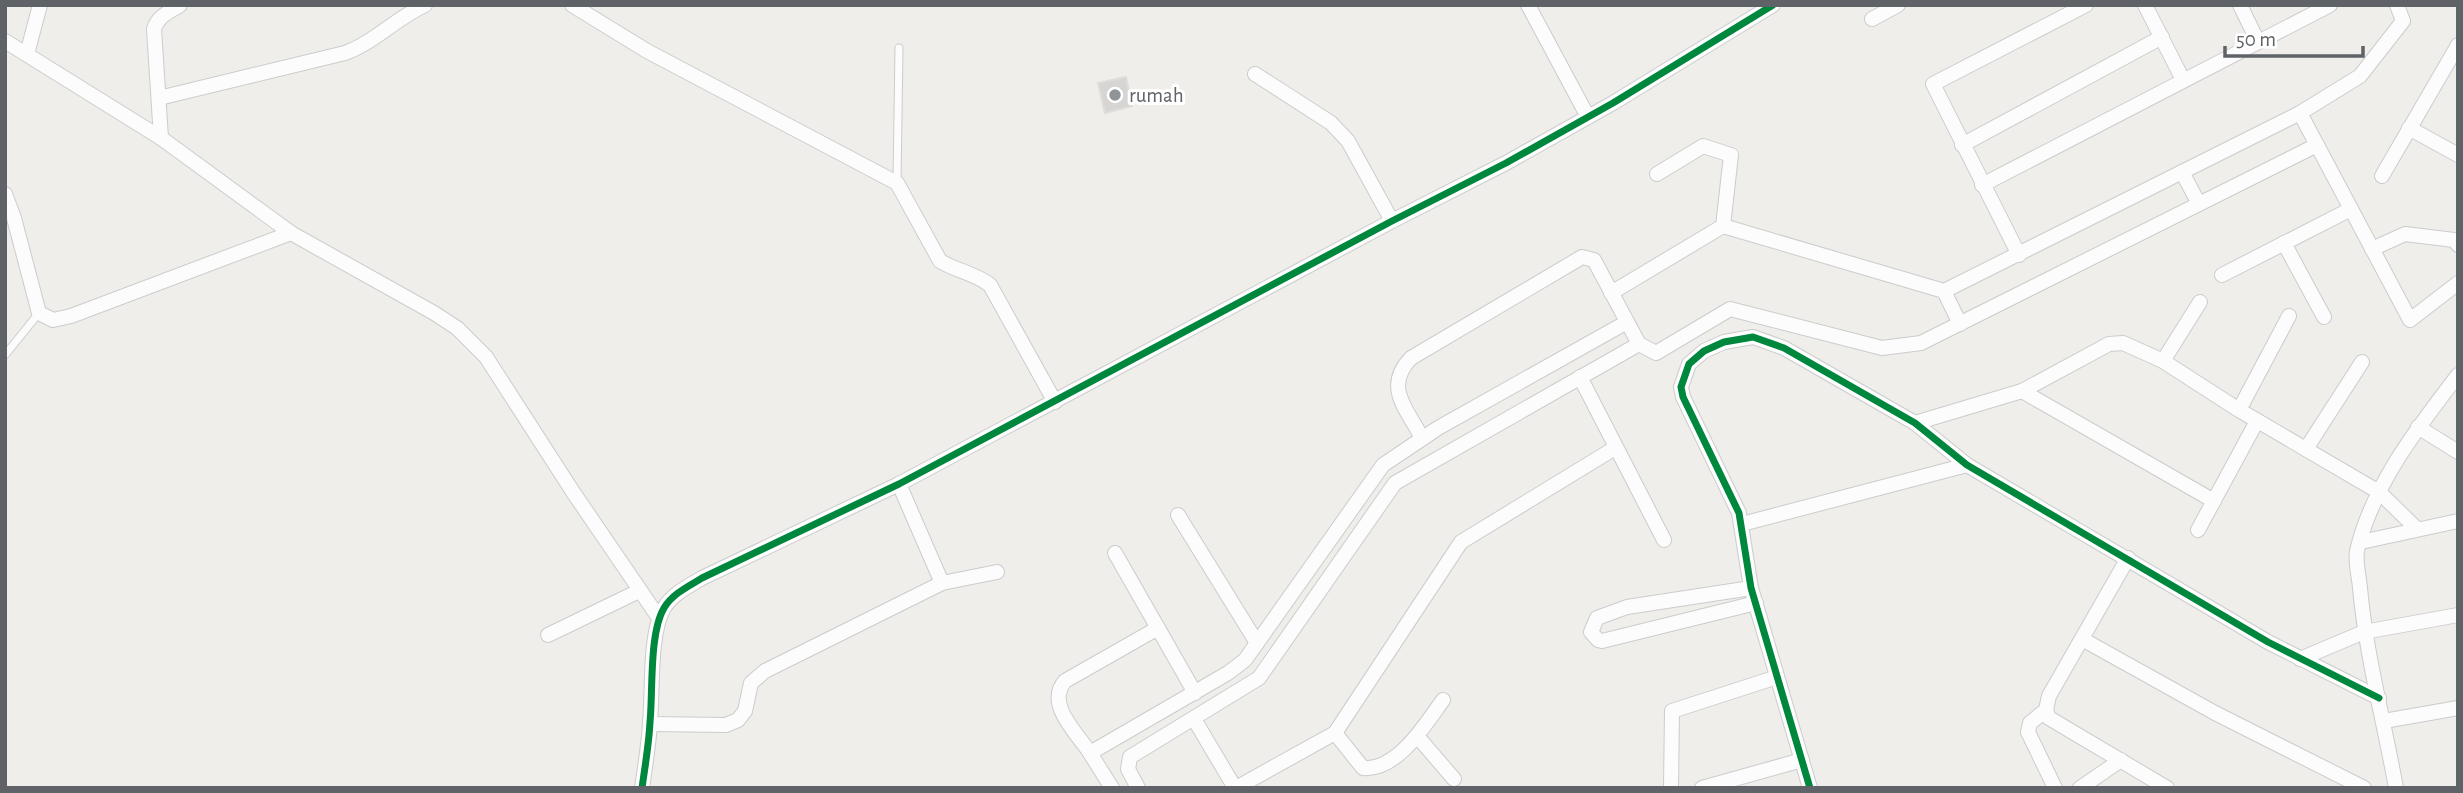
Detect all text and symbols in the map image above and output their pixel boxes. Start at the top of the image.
scale bar [2225,14,2363,58]
text: 50 m [2236,29,2276,50]
place label: rumah [1129,85,1184,106]
marker: rumah [1107,87,1123,103]

